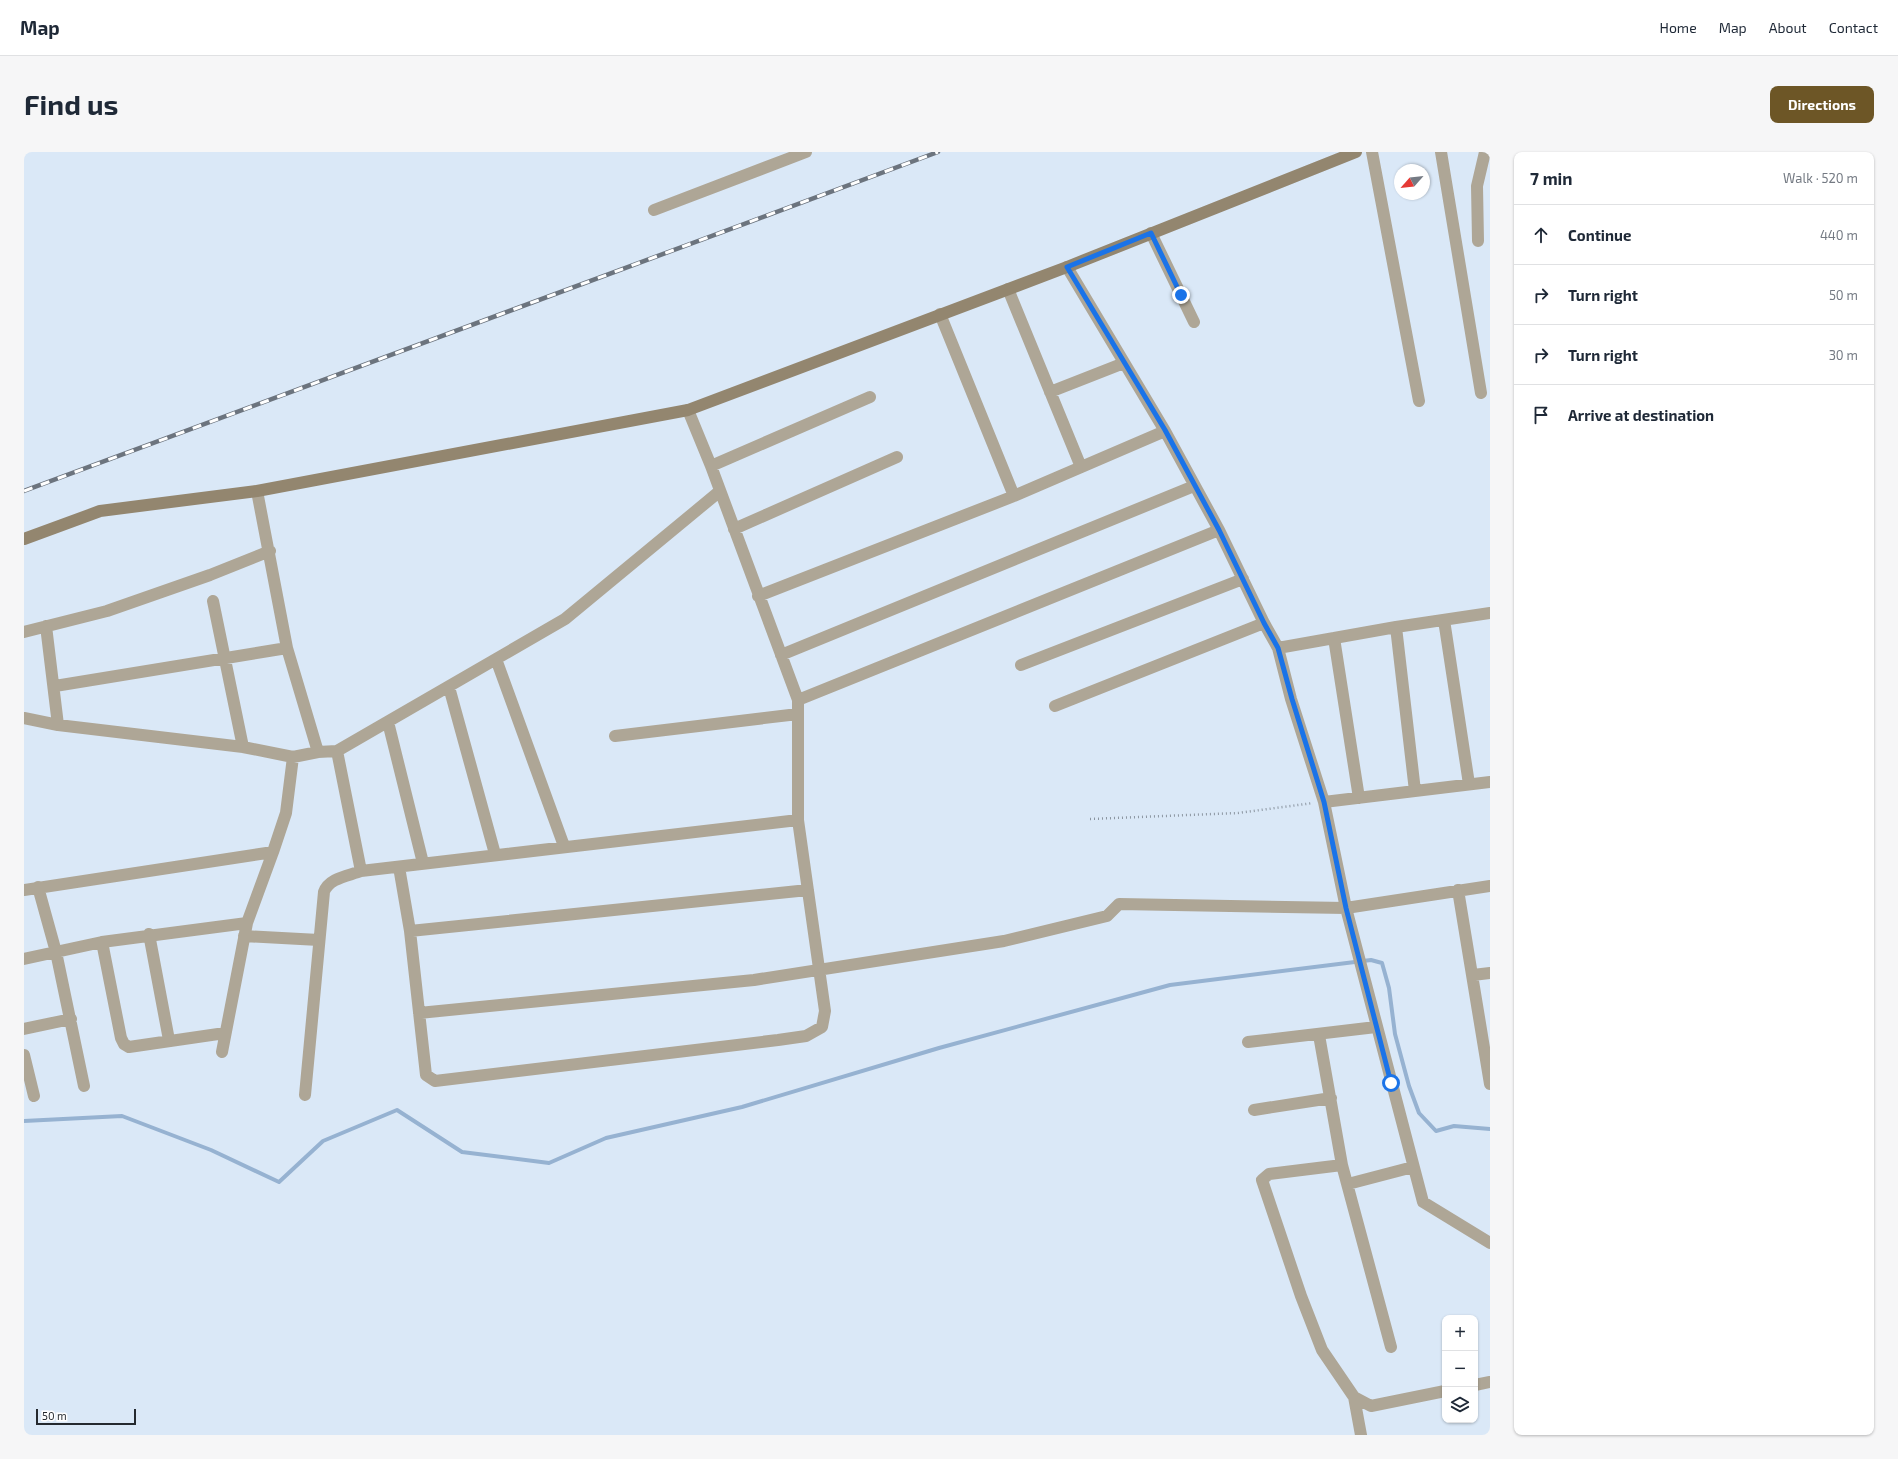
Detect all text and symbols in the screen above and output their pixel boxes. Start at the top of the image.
text: Map [20,16,60,39]
text: Home [1660,19,1697,36]
text: Map [1719,19,1747,36]
text: About [1769,19,1807,36]
text: Contact [1829,19,1878,36]
button: Directions [1770,86,1874,123]
text: Find us [24,87,118,121]
north arrow [1394,164,1430,200]
text: 7 min [1530,168,1573,188]
text: Walk · 520 m [1783,170,1858,186]
icon: ahead [1530,224,1552,246]
text: Continue [1568,226,1631,244]
text: 440 m [1820,227,1858,243]
icon: right [1530,284,1552,306]
route end [1172,286,1190,304]
text: Turn right [1568,286,1638,304]
text: 50 m [1829,287,1858,303]
icon: right [1530,344,1552,366]
text: Turn right [1568,346,1638,364]
text: 30 m [1829,347,1858,363]
icon: arrive [1530,404,1552,426]
text: Arrive at destination [1568,406,1714,424]
route start [1382,1074,1400,1092]
map controls [1442,1315,1478,1423]
button: + [1442,1315,1478,1351]
button: − [1442,1351,1478,1387]
button: layers [1442,1387,1478,1423]
scale bar [36,1407,136,1426]
text: 50 m [42,1409,67,1422]

